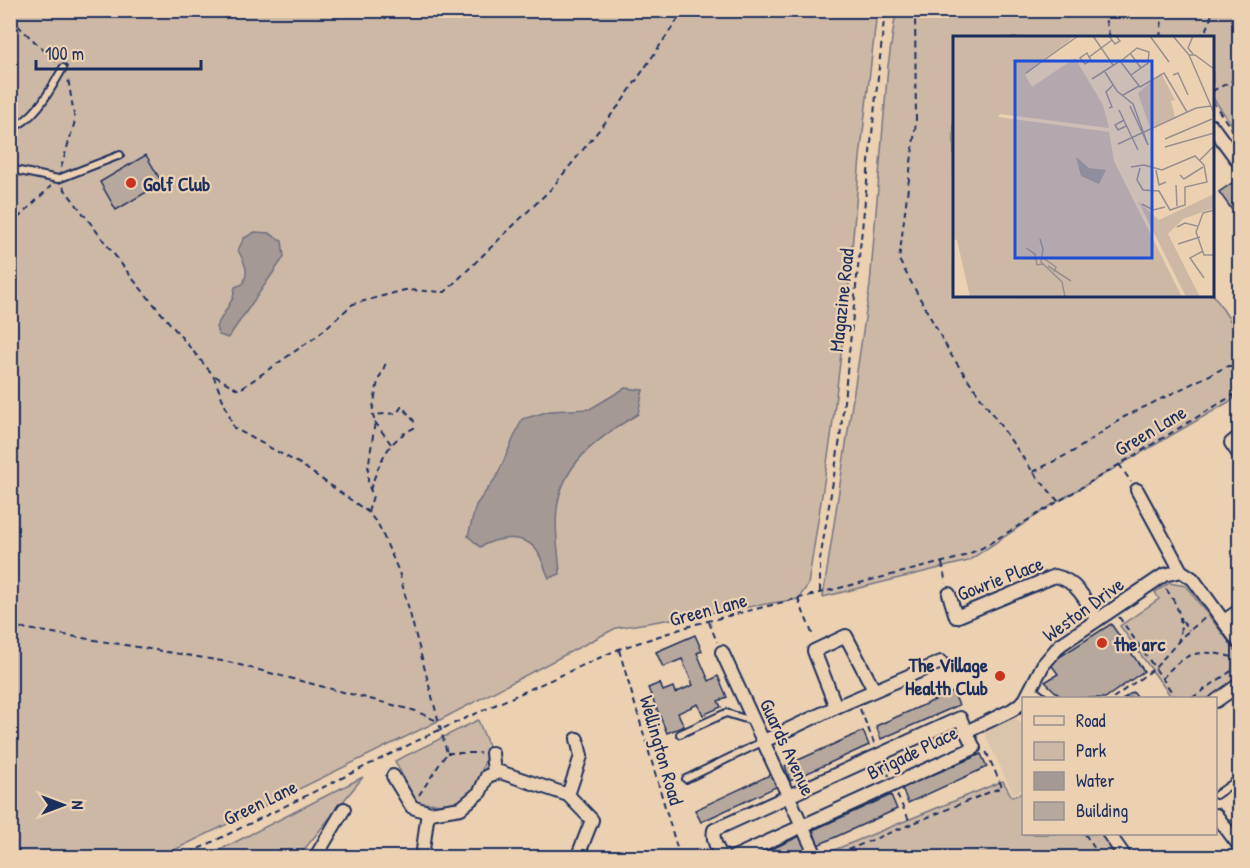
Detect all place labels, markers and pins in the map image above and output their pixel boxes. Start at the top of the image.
place label: Golf Club [143,170,210,197]
marker: Golf Club [124,176,138,190]
place label: the arc [1113,630,1166,657]
marker: the arc [1095,636,1109,650]
place label: The Village Health Club [905,651,988,701]
marker: The Village Health Club [993,669,1007,683]

